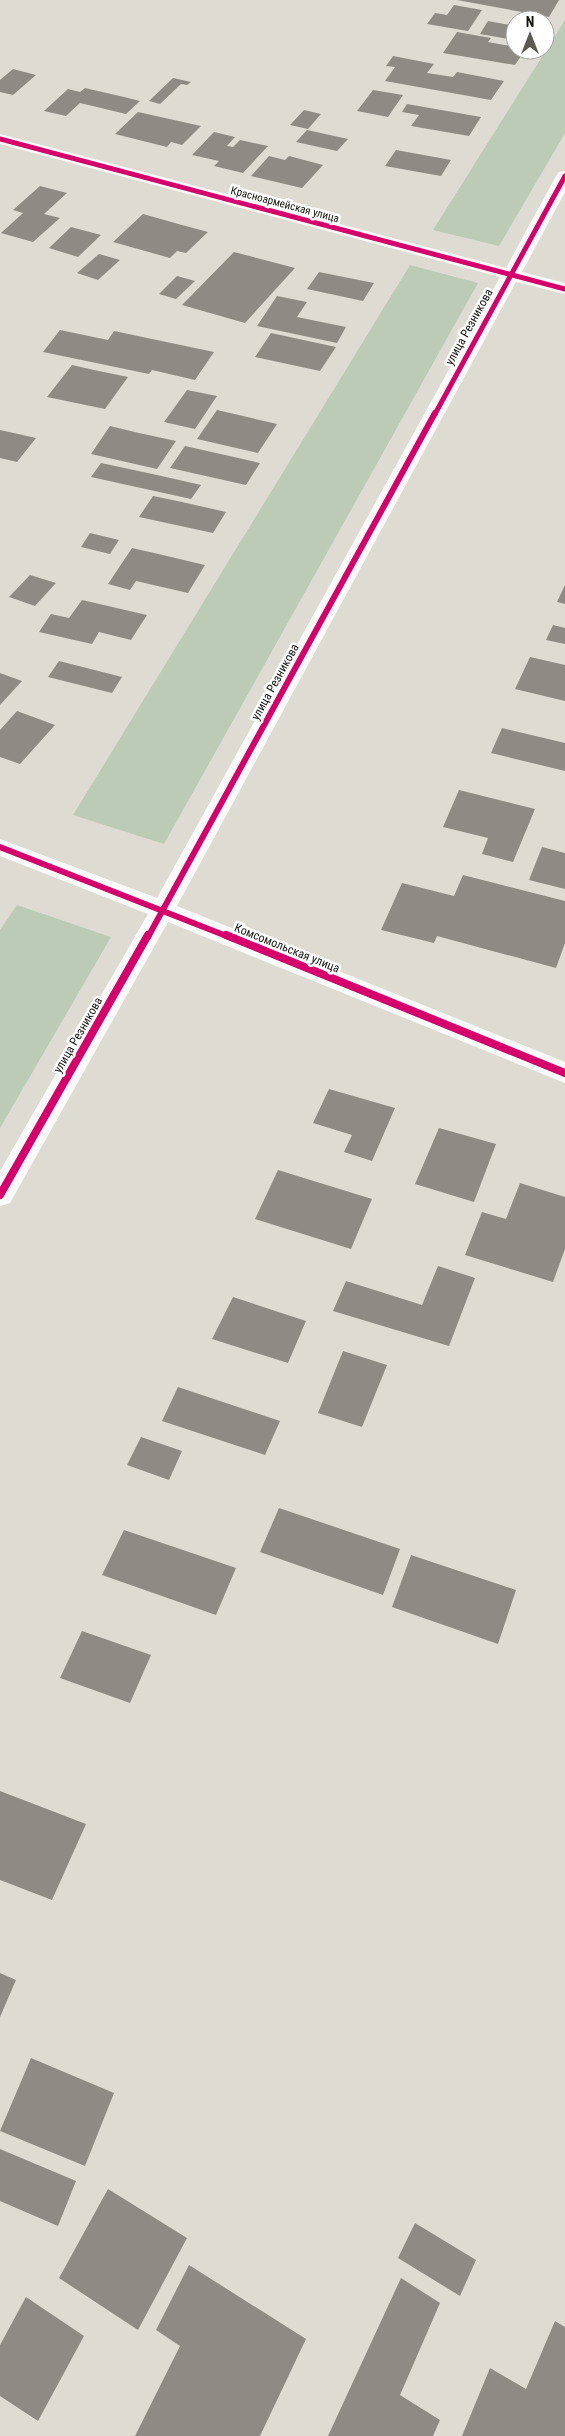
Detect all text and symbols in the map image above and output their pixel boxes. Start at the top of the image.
north arrow [505,10,555,60]
text: N [526,14,534,30]
street label: Красноармейская улица [229,184,340,225]
street label: улица Резникова [442,286,496,368]
street label: улица Резникова [248,641,302,723]
street label: Комсомольская улица [232,921,342,976]
street label: улица Резникова [51,994,105,1075]

